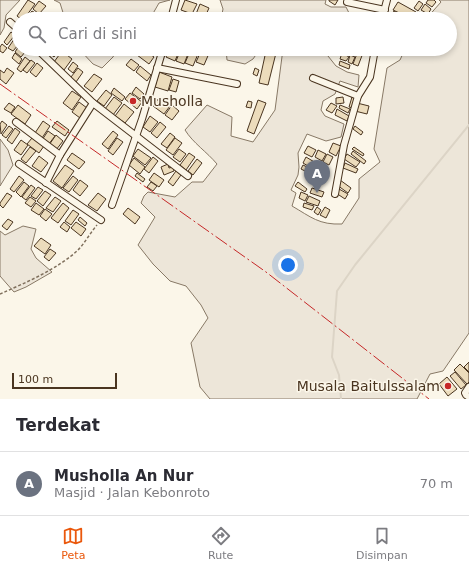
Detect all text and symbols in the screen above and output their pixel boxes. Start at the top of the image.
search box [12,12,457,56]
icon: search [26,23,48,45]
text: Cari di sini [58,25,137,43]
place label: Musholla [141,93,203,109]
marker: Musholla [128,96,138,106]
pin: A [304,160,330,193]
your location [278,255,298,275]
scale bar [12,371,117,390]
text: 100 m [18,373,53,386]
place label: Musala Baitulssalam [297,378,440,394]
marker: Musala Baitulssalam [443,381,453,391]
text: Terdekat [16,415,100,435]
text: Musholla An Nur [54,467,193,485]
text: A [24,476,34,491]
text: 70 m [420,476,453,491]
text: Masjid · Jalan Kebonroto [54,485,210,500]
tab: Peta [61,525,85,562]
tab: Rute [208,525,233,562]
tab: Disimpan [356,525,408,562]

